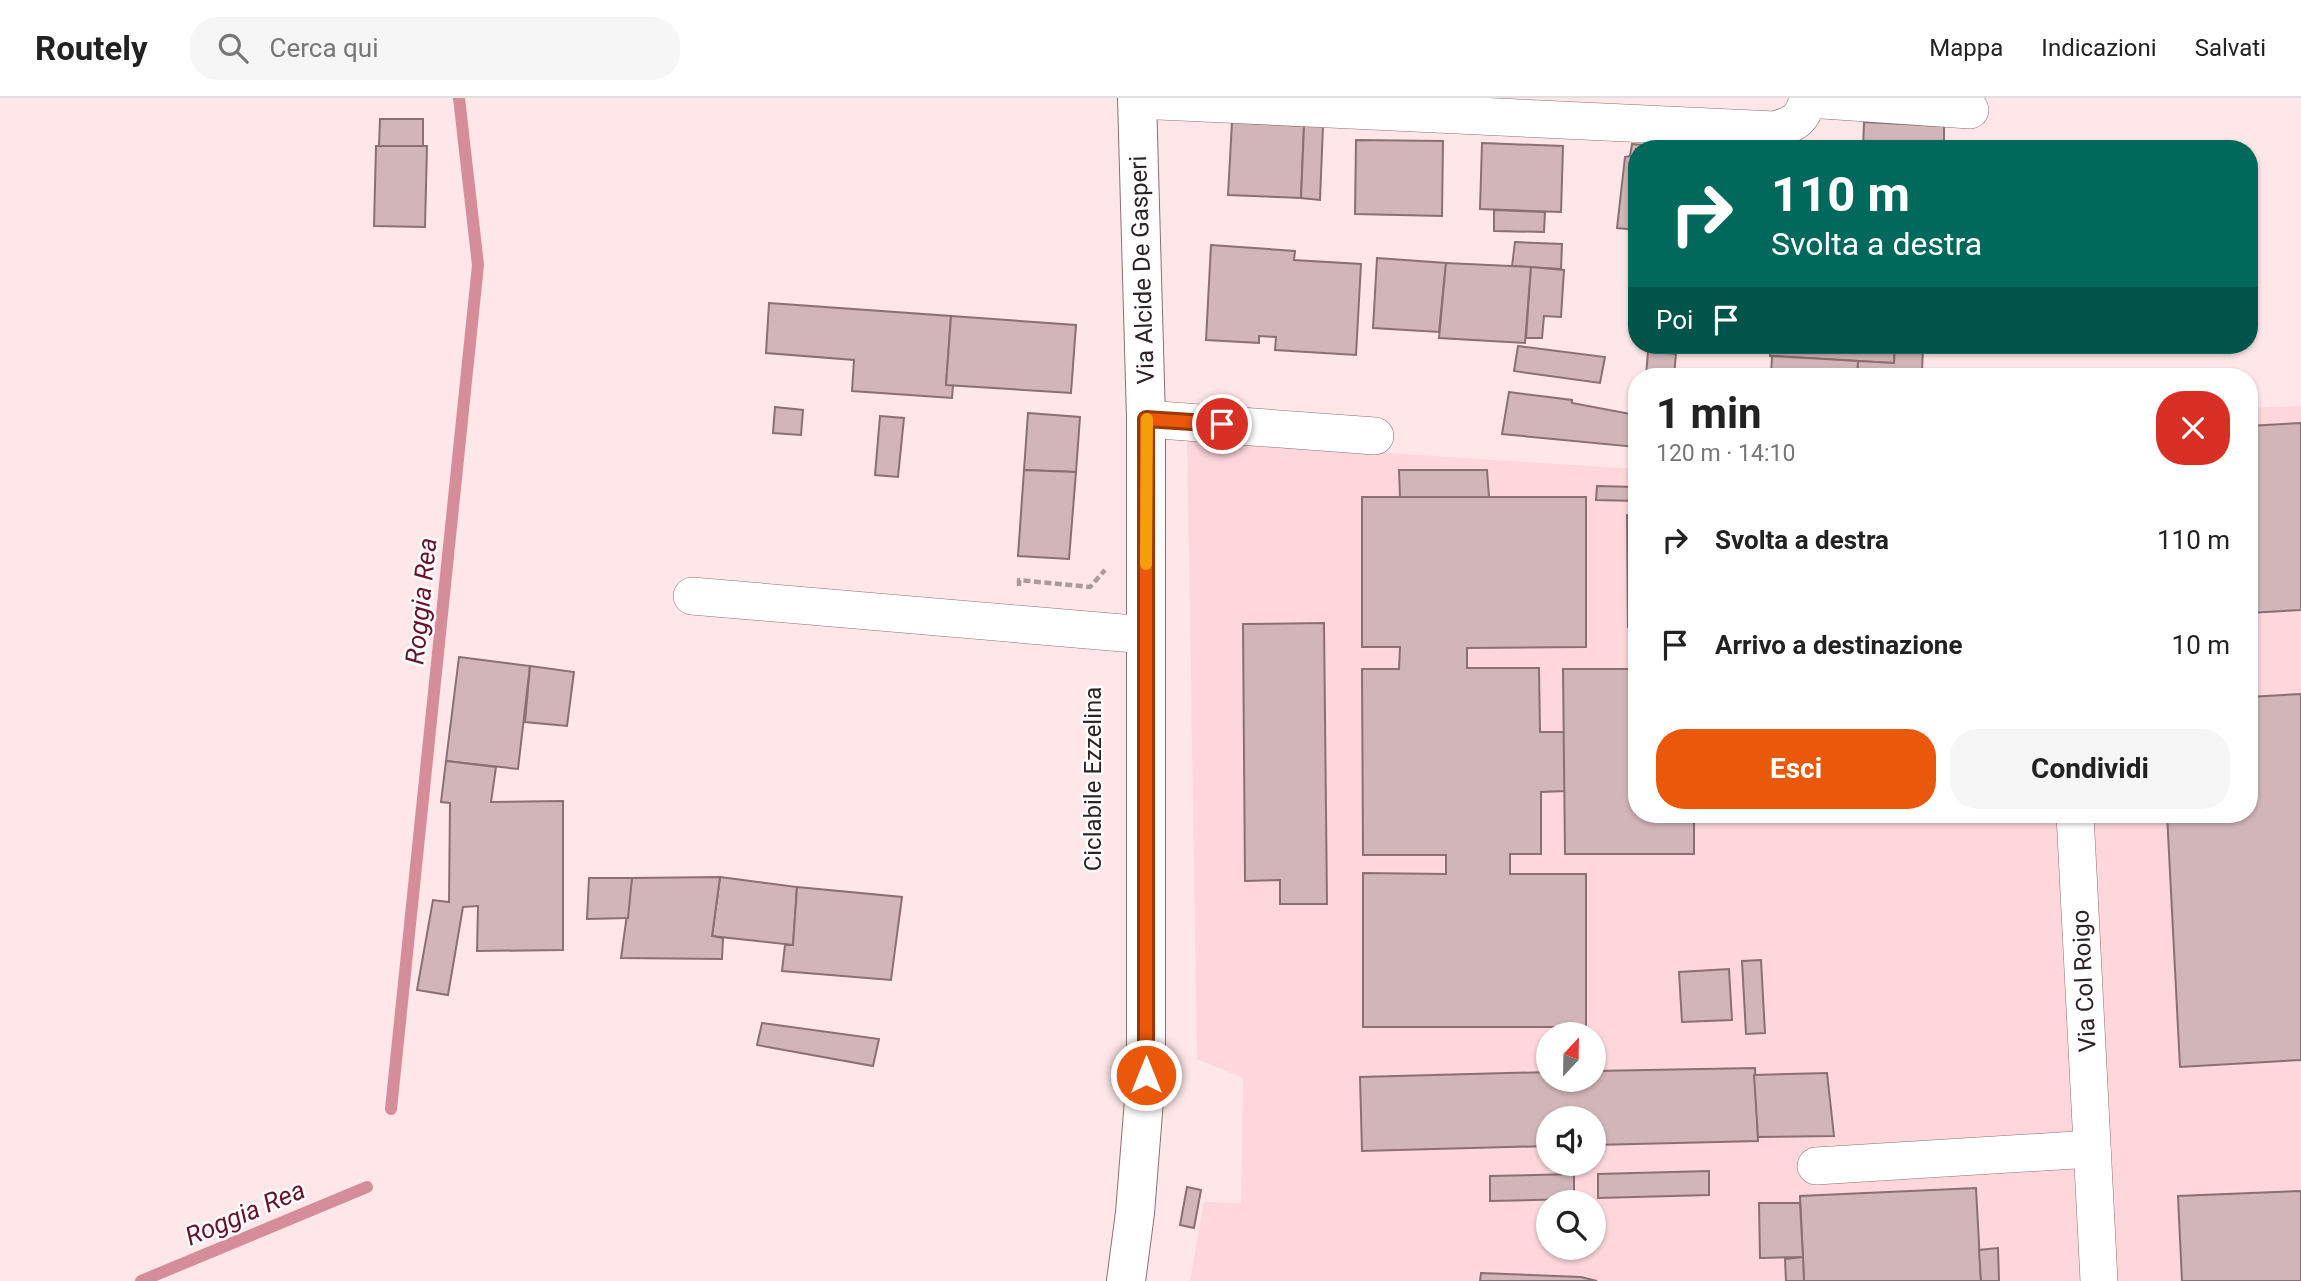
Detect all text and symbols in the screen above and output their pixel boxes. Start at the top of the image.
search box [190,17,680,80]
text: Routely [35,29,148,68]
icon: search [214,29,252,67]
text: Cerca qui [270,33,379,63]
text: Mappa [1929,34,2003,62]
text: Indicazioni [2041,34,2157,62]
text: Salvati [2195,34,2266,62]
street label: Via Alcide De Gasperi [1124,155,1160,385]
text: 110 m [1771,166,1910,223]
icon: right [1656,168,1747,259]
text: Svolta a destra [1771,225,1982,263]
icon: arrive [1707,301,1745,339]
text: Poi [1656,305,1693,335]
text: 1 min [1656,389,1762,438]
button: close [2156,391,2230,465]
pin [1192,394,1252,454]
icon: arrive [1203,405,1241,443]
text: 120 m · 14:10 [1656,440,1795,467]
icon: right [1656,521,1694,559]
text: Svolta a destra [1715,525,1889,555]
text: 110 m [2157,525,2230,555]
water label: Roggia Rea [399,536,443,666]
icon: arrive [1656,626,1694,664]
text: Arrivo a destinazione [1715,630,1962,660]
text: 10 m [2172,630,2230,660]
street label: Ciclabile Ezzelina [1079,687,1107,871]
button: Esci [1656,729,1936,809]
button: Condividi [1950,729,2230,809]
street label: Via Col Roigo [2066,909,2102,1053]
north arrow [1536,1022,1606,1092]
map controls [1536,1022,1606,1260]
position arrow [1109,1038,1183,1112]
button: sound [1536,1106,1606,1176]
water label: Roggia Rea [181,1174,309,1252]
button: search [1536,1190,1606,1260]

